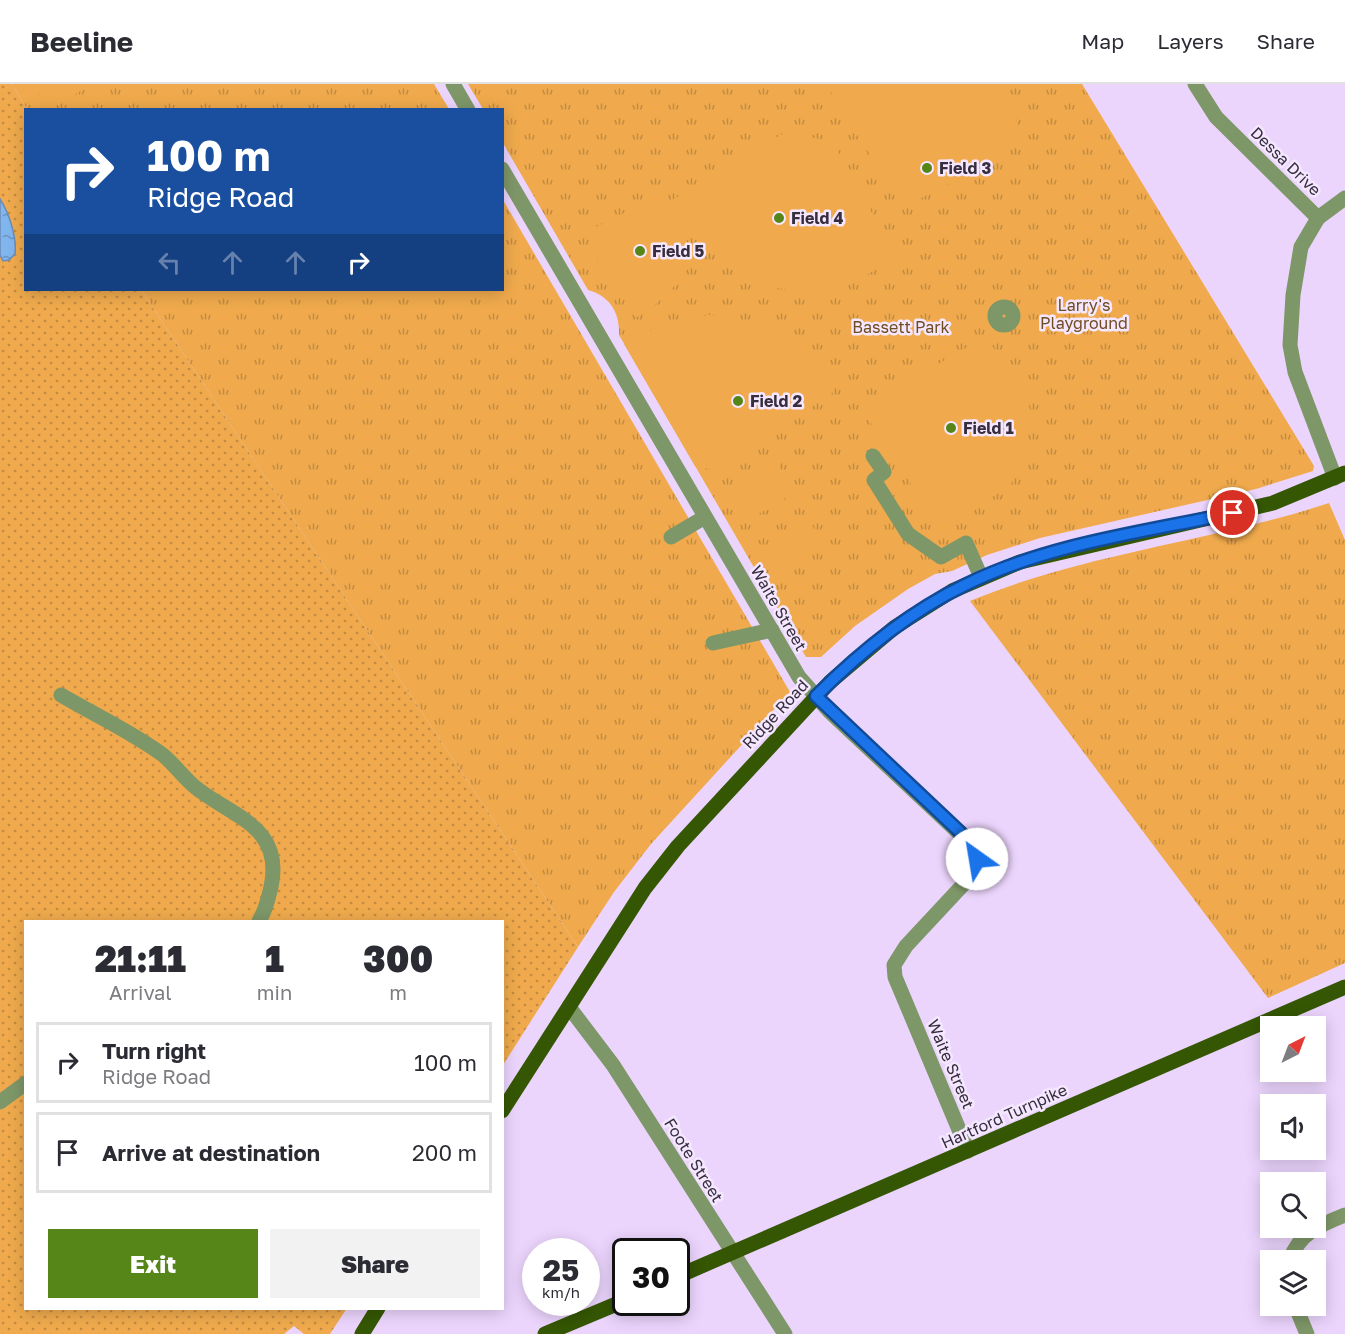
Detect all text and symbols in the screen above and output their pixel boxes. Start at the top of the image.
text: Beeline [30,25,133,58]
text: Map [1081,28,1124,54]
text: Layers [1157,28,1224,54]
text: Share [1257,28,1315,54]
street label: Dessa Drive [1247,122,1325,200]
text: 100 m [147,130,270,180]
icon: right [48,132,126,210]
place label: Field 3 [939,158,991,178]
marker: Field 3 [920,161,934,175]
text: Ridge Road [147,181,294,213]
place label: Field 4 [791,208,843,228]
marker: Field 4 [772,211,786,225]
place label: Field 5 [652,241,704,261]
marker: Field 5 [633,244,647,258]
icon: left [153,246,186,279]
icon: ahead [216,246,249,279]
icon: ahead [279,246,312,279]
icon: right [342,246,375,279]
park label: Larry's Playground [1040,295,1128,333]
park label: Bassett Park [852,317,950,337]
place label: Field 2 [750,391,802,411]
marker: Field 2 [731,394,745,408]
place label: Field 1 [963,418,1014,438]
marker: Field 1 [944,421,958,435]
pin [1207,487,1258,538]
icon: arrive [1216,496,1249,529]
street label: Waite Street [747,562,811,654]
street label: Ridge Road [738,675,812,753]
position arrow [945,827,1009,891]
text: 21:11 [95,937,186,980]
text: 1 [265,937,284,980]
text: 300 [363,937,433,980]
text: Arrival [109,980,172,1004]
text: min [257,980,292,1004]
text: m [389,980,407,1004]
street label: Waite Street [923,1016,979,1112]
north arrow [1260,1016,1326,1082]
map controls [1260,1016,1326,1316]
text: Turn right [102,1037,206,1064]
icon: right [51,1046,84,1079]
text: 100 m [414,1049,477,1076]
text: Ridge Road [102,1064,211,1088]
street label: Hartford Turnpike [938,1079,1070,1153]
button: sound [1260,1094,1326,1160]
street label: Foote Street [660,1114,728,1206]
icon: arrive [51,1136,84,1169]
text: Arrive at destination [102,1139,320,1166]
text: 200 m [412,1139,477,1166]
button: search [1260,1172,1326,1238]
button: Exit [48,1229,258,1298]
button: Share [270,1229,480,1298]
speed limit sign: 30 [612,1238,690,1316]
button: layers [1260,1250,1326,1316]
text: 25 [543,1252,579,1288]
text: km/h [542,1283,580,1301]

